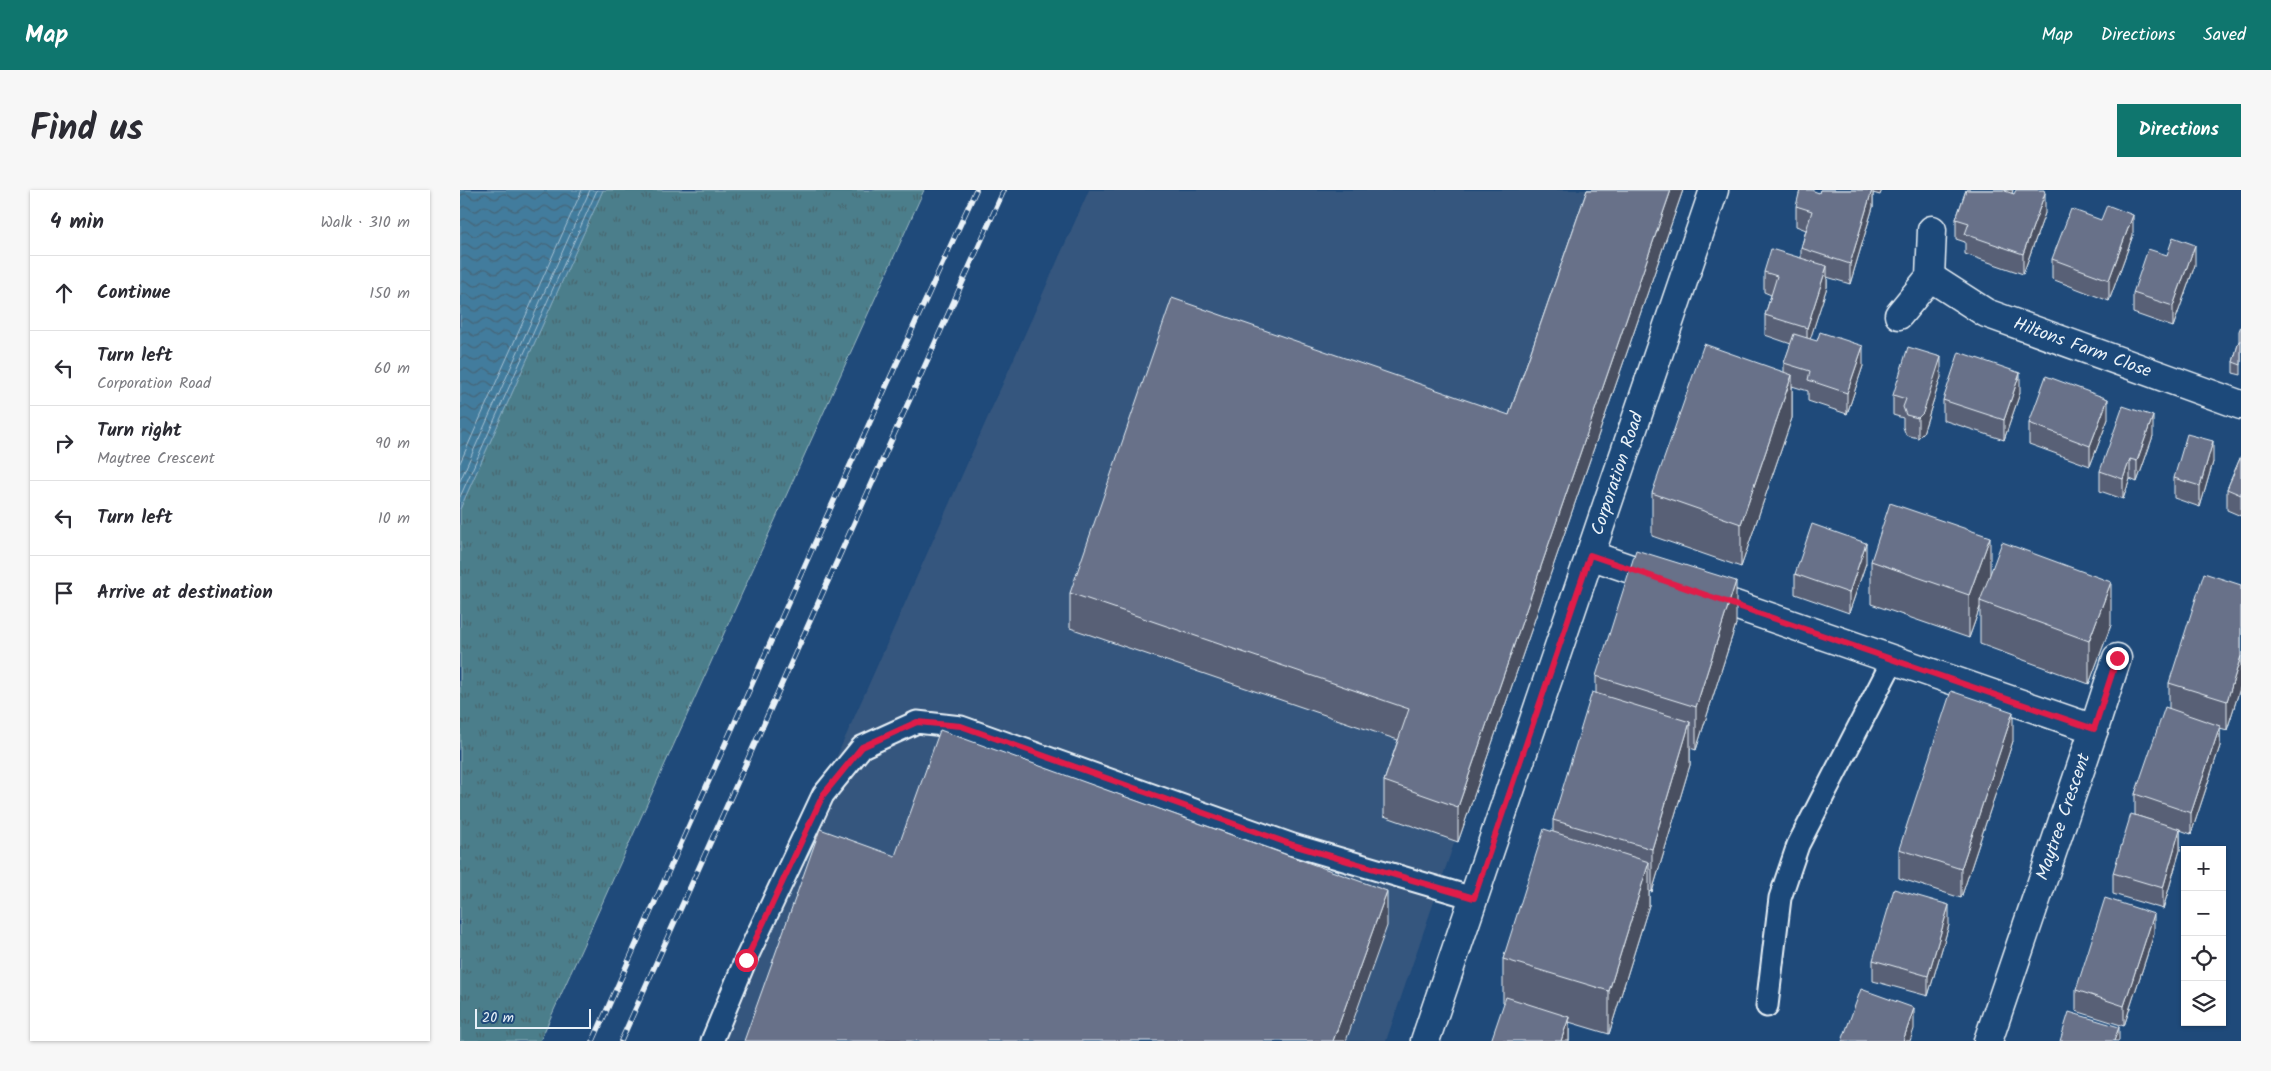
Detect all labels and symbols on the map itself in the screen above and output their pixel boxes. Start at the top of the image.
street label: Hiltons Farm Close [2009,310,2155,386]
street label: Corporation Road [1583,407,1652,539]
route end [2106,647,2129,670]
street label: Maytree Crescent [2029,749,2100,884]
route start [735,949,758,972]
scale bar [475,1006,591,1029]

